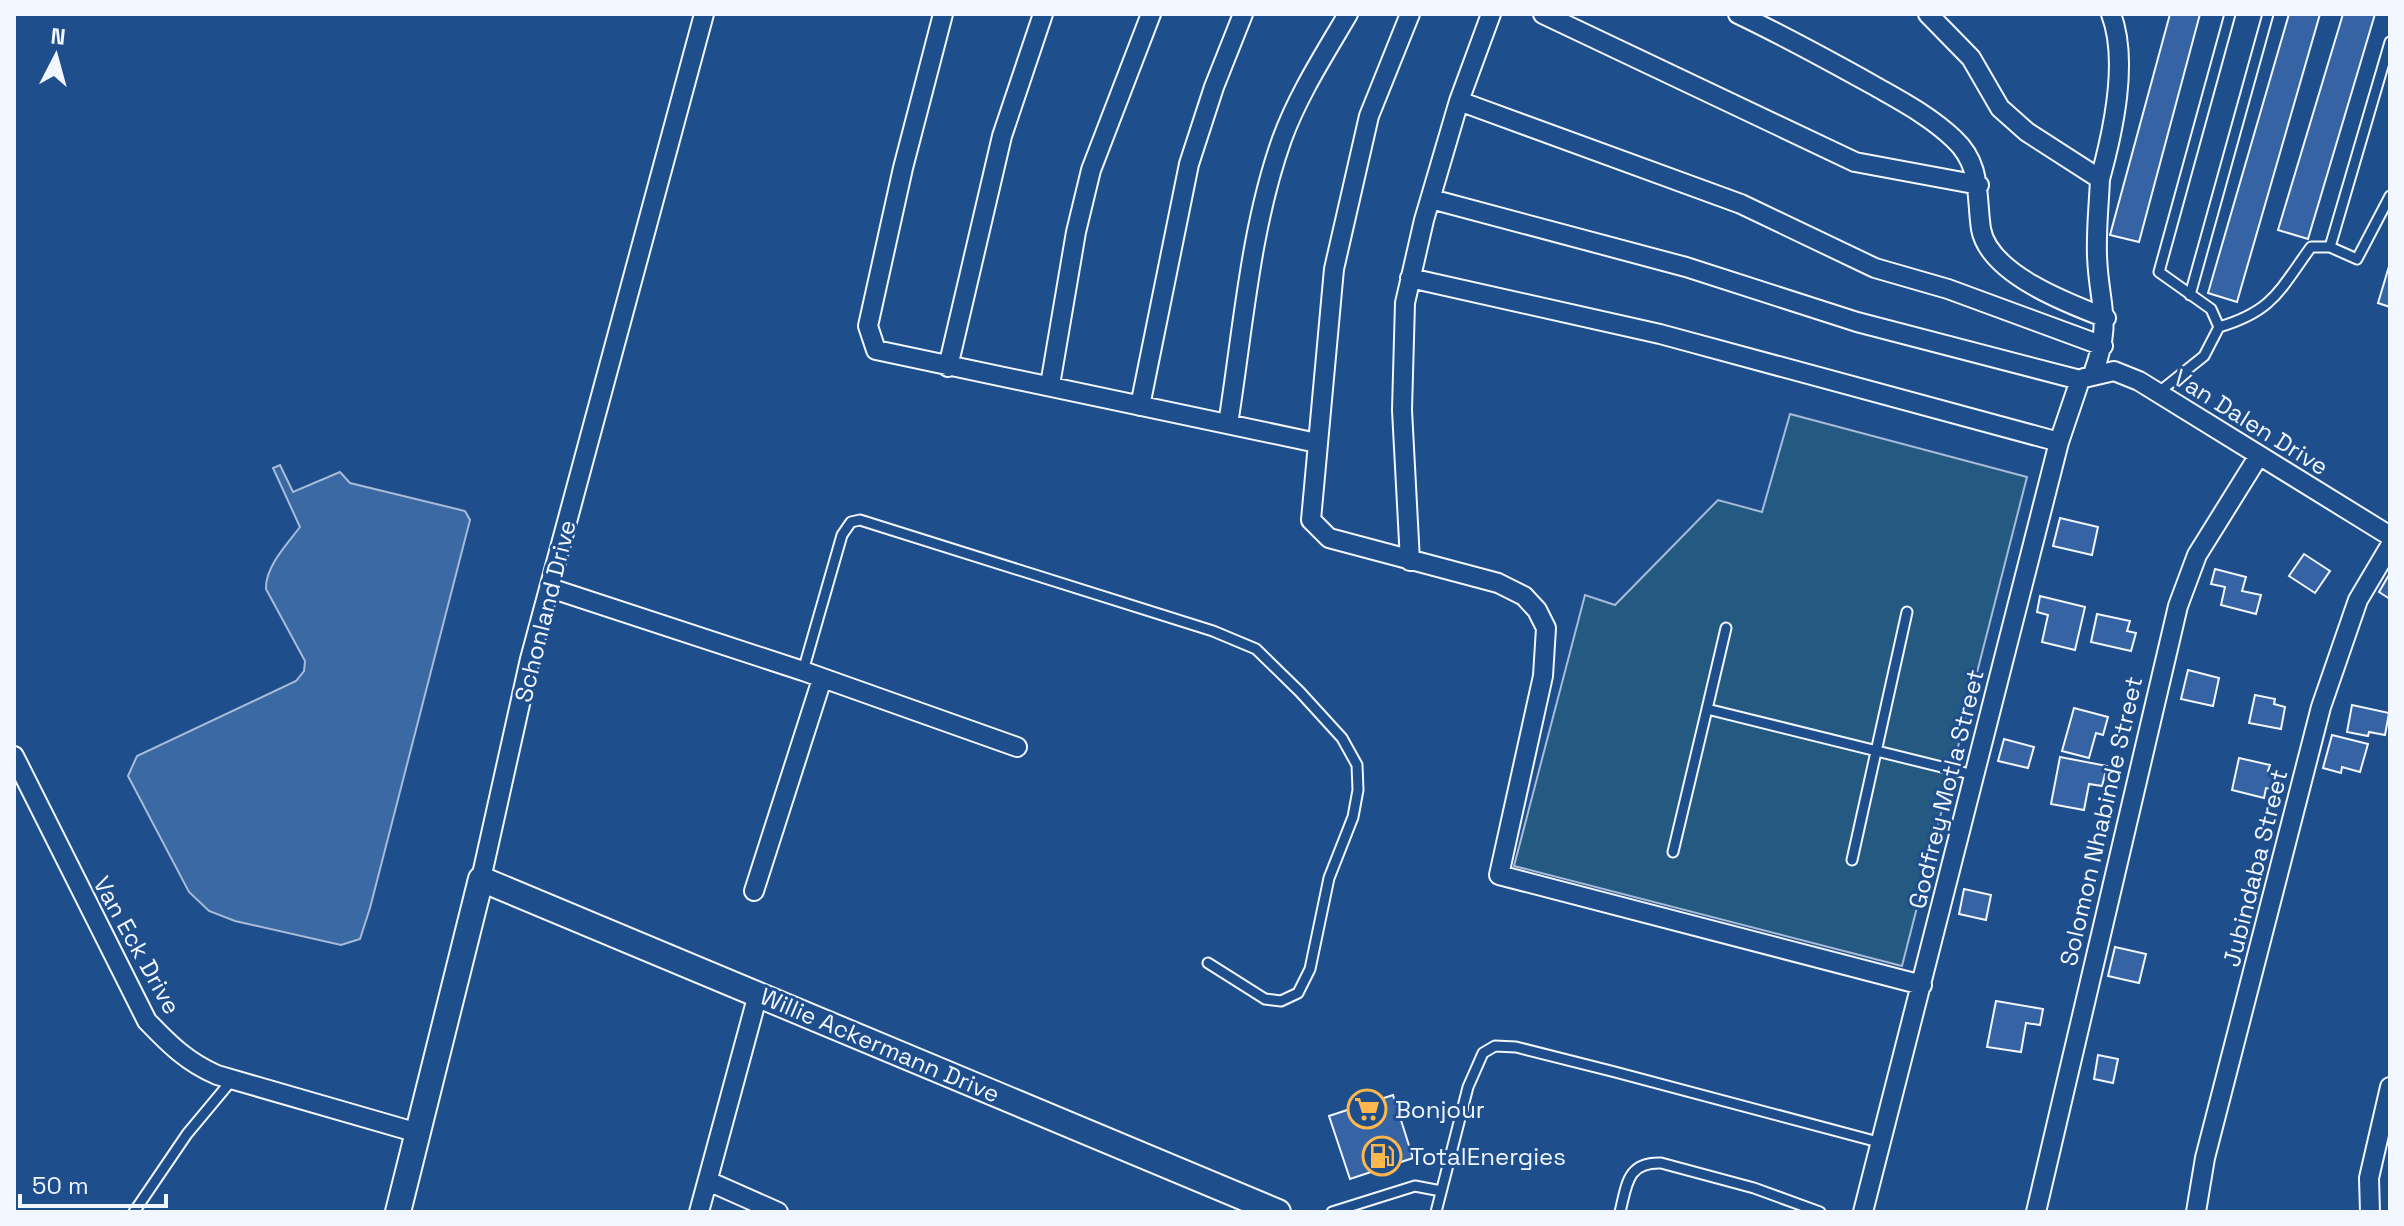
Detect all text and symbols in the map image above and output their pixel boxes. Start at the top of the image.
north arrow [16,16,96,96]
text: N [49,21,67,51]
street label: Van Dalen Drive [2168,362,2334,482]
street label: Schonland Drive [507,517,583,705]
street label: Godfrey Motla Street [1901,666,1991,912]
street label: Solomon Nhabinde Street [2053,673,2149,969]
street label: Jubindaba Street [2215,766,2295,970]
street label: Van Eck Drive [86,871,188,1019]
street label: Willie Ackermann Drive [756,981,1004,1109]
supermarket icon: Bonjour [1346,1088,1388,1130]
place label: Bonjour [1395,1094,1485,1125]
fuel station icon: TotalEnergies [1361,1135,1403,1177]
place label: TotalEnergies [1410,1141,1566,1172]
scale bar [20,1158,166,1208]
text: 50 m [32,1170,89,1201]

